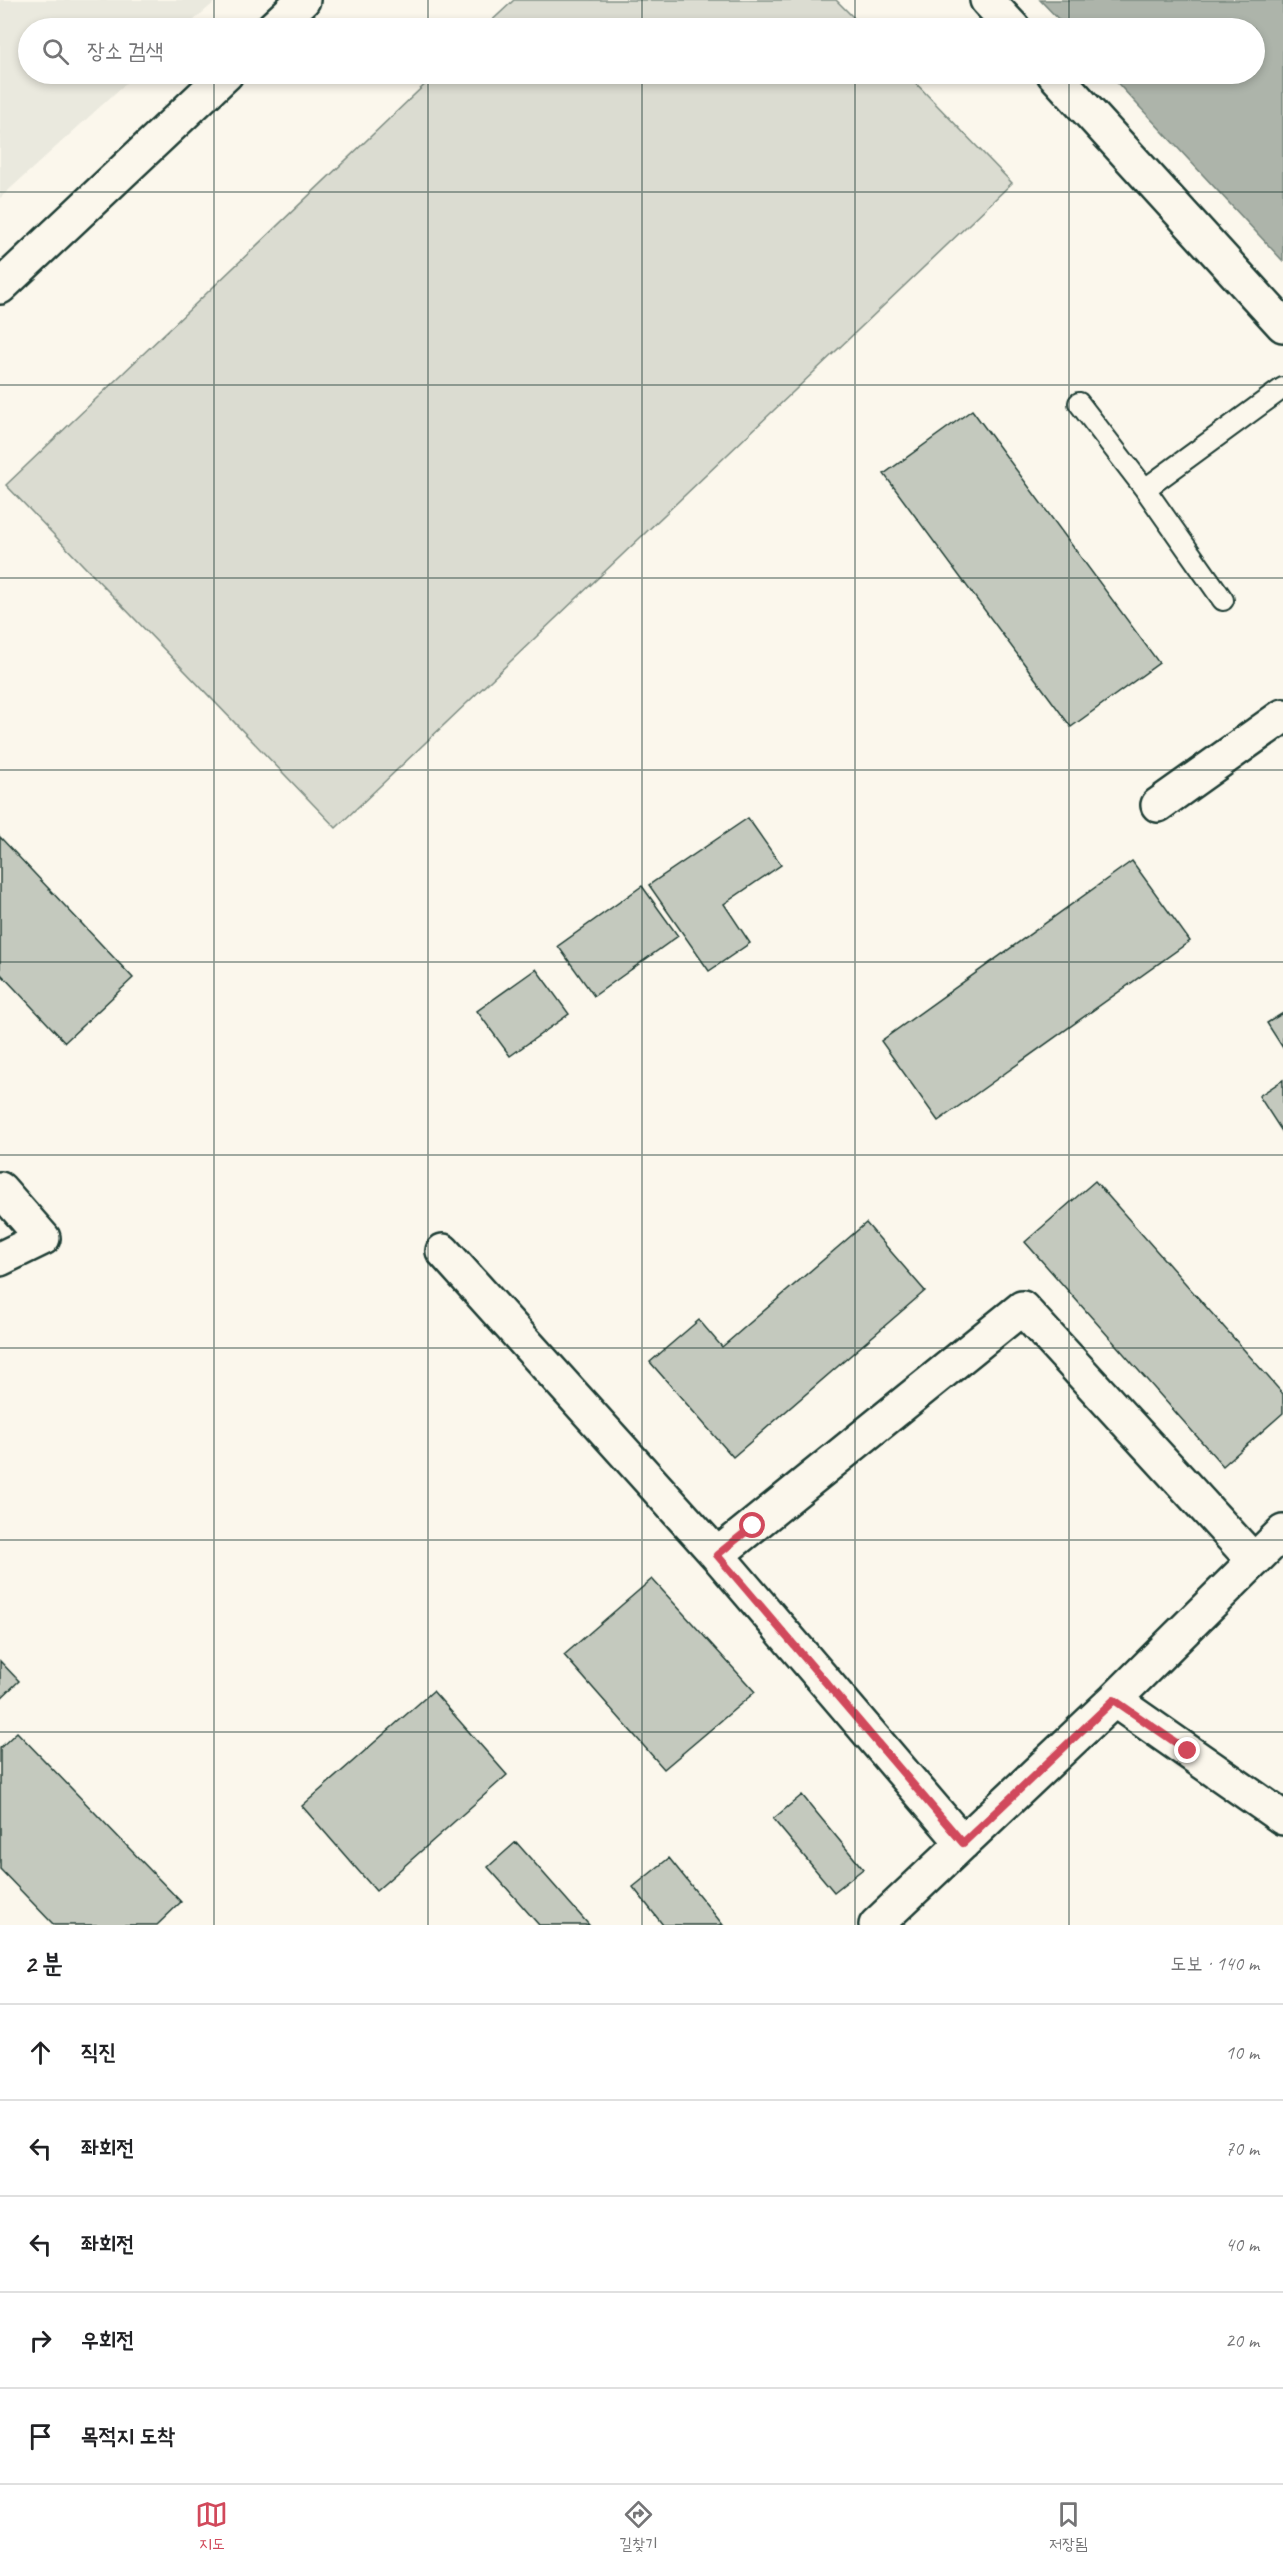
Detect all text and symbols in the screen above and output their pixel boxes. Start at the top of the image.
search box [18,18,1265,84]
icon: search [39,35,72,68]
text: 장소 검색 [87,37,163,65]
route start [739,1512,765,1538]
route end [1174,1737,1200,1763]
text: 2 분 [24,1947,63,1980]
text: 도보 · 140 m [1170,1951,1259,1976]
icon: ahead [24,2036,57,2069]
text: 직진 [81,2038,116,2066]
text: 10 m [1225,2040,1259,2065]
icon: left [24,2132,57,2165]
text: 좌회전 [81,2134,134,2162]
text: 70 m [1225,2136,1259,2161]
icon: left [24,2228,57,2261]
text: 좌회전 [81,2230,134,2258]
text: 40 m [1225,2232,1259,2257]
icon: right [24,2324,57,2357]
text: 우회전 [81,2326,134,2354]
text: 20 m [1225,2328,1259,2353]
icon: arrive [24,2420,57,2453]
text: 목적지 도착 [81,2422,175,2450]
tab: 지도 [195,2498,228,2554]
tab: 길찾기 [619,2498,658,2554]
tab: 저장됨 [1049,2498,1088,2554]

